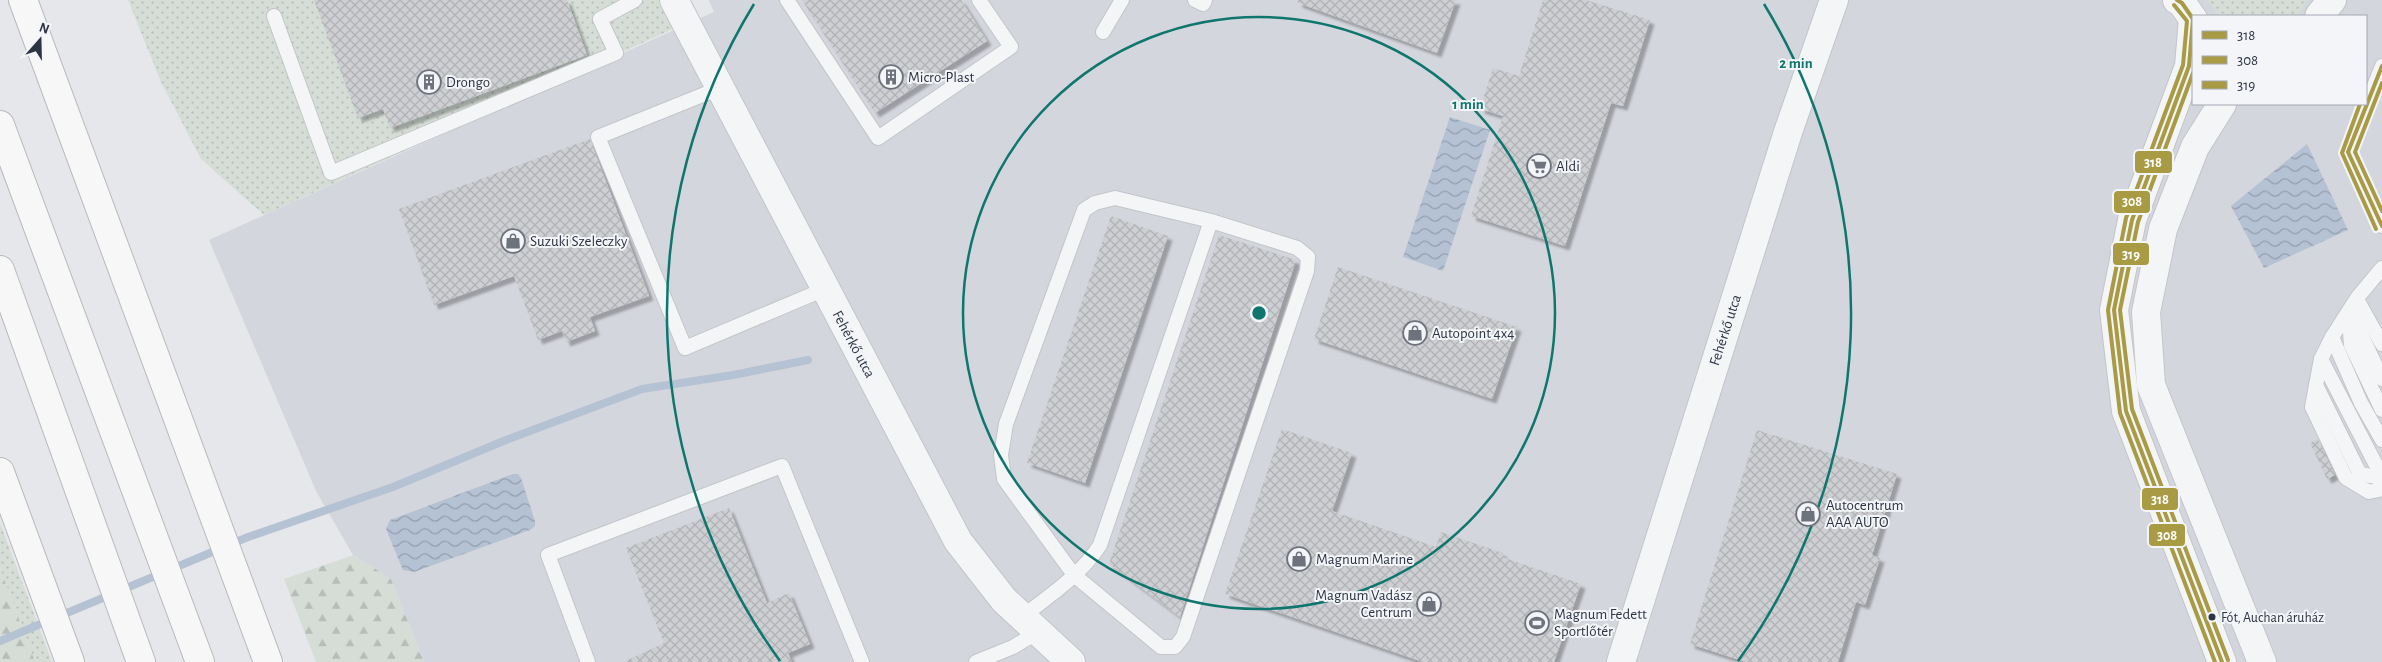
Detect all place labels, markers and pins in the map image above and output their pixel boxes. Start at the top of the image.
building icon: Micro-Plast [878,64,904,90]
building icon: Drongo [416,69,442,95]
place label: Micro-Plast [908,70,974,85]
place label: Drongo [446,75,490,90]
supermarket icon: Aldi [1526,153,1552,179]
place label: Aldi [1556,159,1580,174]
shop icon: Suzuki Szeleczky [500,228,526,254]
place label: Suzuki Szeleczky [530,234,628,249]
centre of rings [1250,304,1268,322]
shop icon: Autopoint 4x4 [1402,320,1428,346]
place label: Autopoint 4x4 [1432,326,1515,341]
place label: Autocentrum AAA AUTO [1826,498,1904,530]
shop icon: Autocentrum AAA AUTO [1795,501,1821,527]
shop icon: Magnum Marine [1286,546,1312,572]
place label: Magnum Marine [1316,552,1413,567]
place label: Magnum Vadász Centrum [1315,588,1412,620]
shop icon: Magnum Vadász Centrum [1416,591,1442,617]
place label: Magnum Fedett Sportlőtér [1554,607,1647,639]
sports icon: Magnum Fedett Sportlőtér [1524,610,1550,636]
place label: Fót, Auchan áruház [2221,611,2324,625]
marker: Fót, Auchan áruház [2207,612,2217,622]

